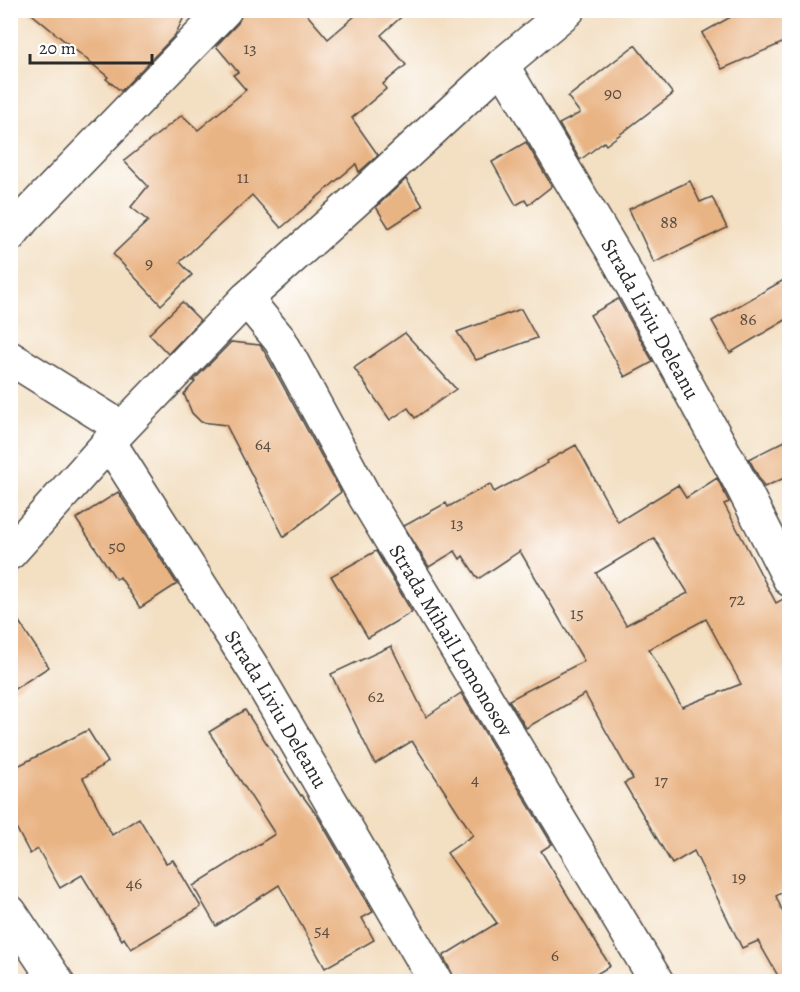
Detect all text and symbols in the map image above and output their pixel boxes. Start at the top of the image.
scale bar [30,27,152,65]
text: 20 m [39,36,76,60]
house number: 13 [243,36,257,60]
house number: 90 [604,81,622,105]
house number: 11 [237,165,249,189]
house number: 88 [660,210,678,234]
street label: Strada Liviu Deleanu [594,233,706,405]
house number: 9 [145,251,153,275]
house number: 86 [739,307,757,331]
house number: 64 [255,432,271,456]
house number: 13 [450,511,464,535]
house number: 50 [108,534,126,558]
street label: Strada Mihail Lomonosov [383,539,520,742]
house number: 72 [729,587,745,611]
house number: 15 [570,601,584,625]
street label: Strada Liviu Deleanu [218,624,334,794]
house number: 62 [368,684,385,708]
house number: 4 [471,767,479,791]
house number: 17 [654,768,668,792]
house number: 19 [732,865,746,889]
house number: 46 [126,871,142,895]
house number: 54 [314,918,330,942]
house number: 6 [551,943,559,967]

